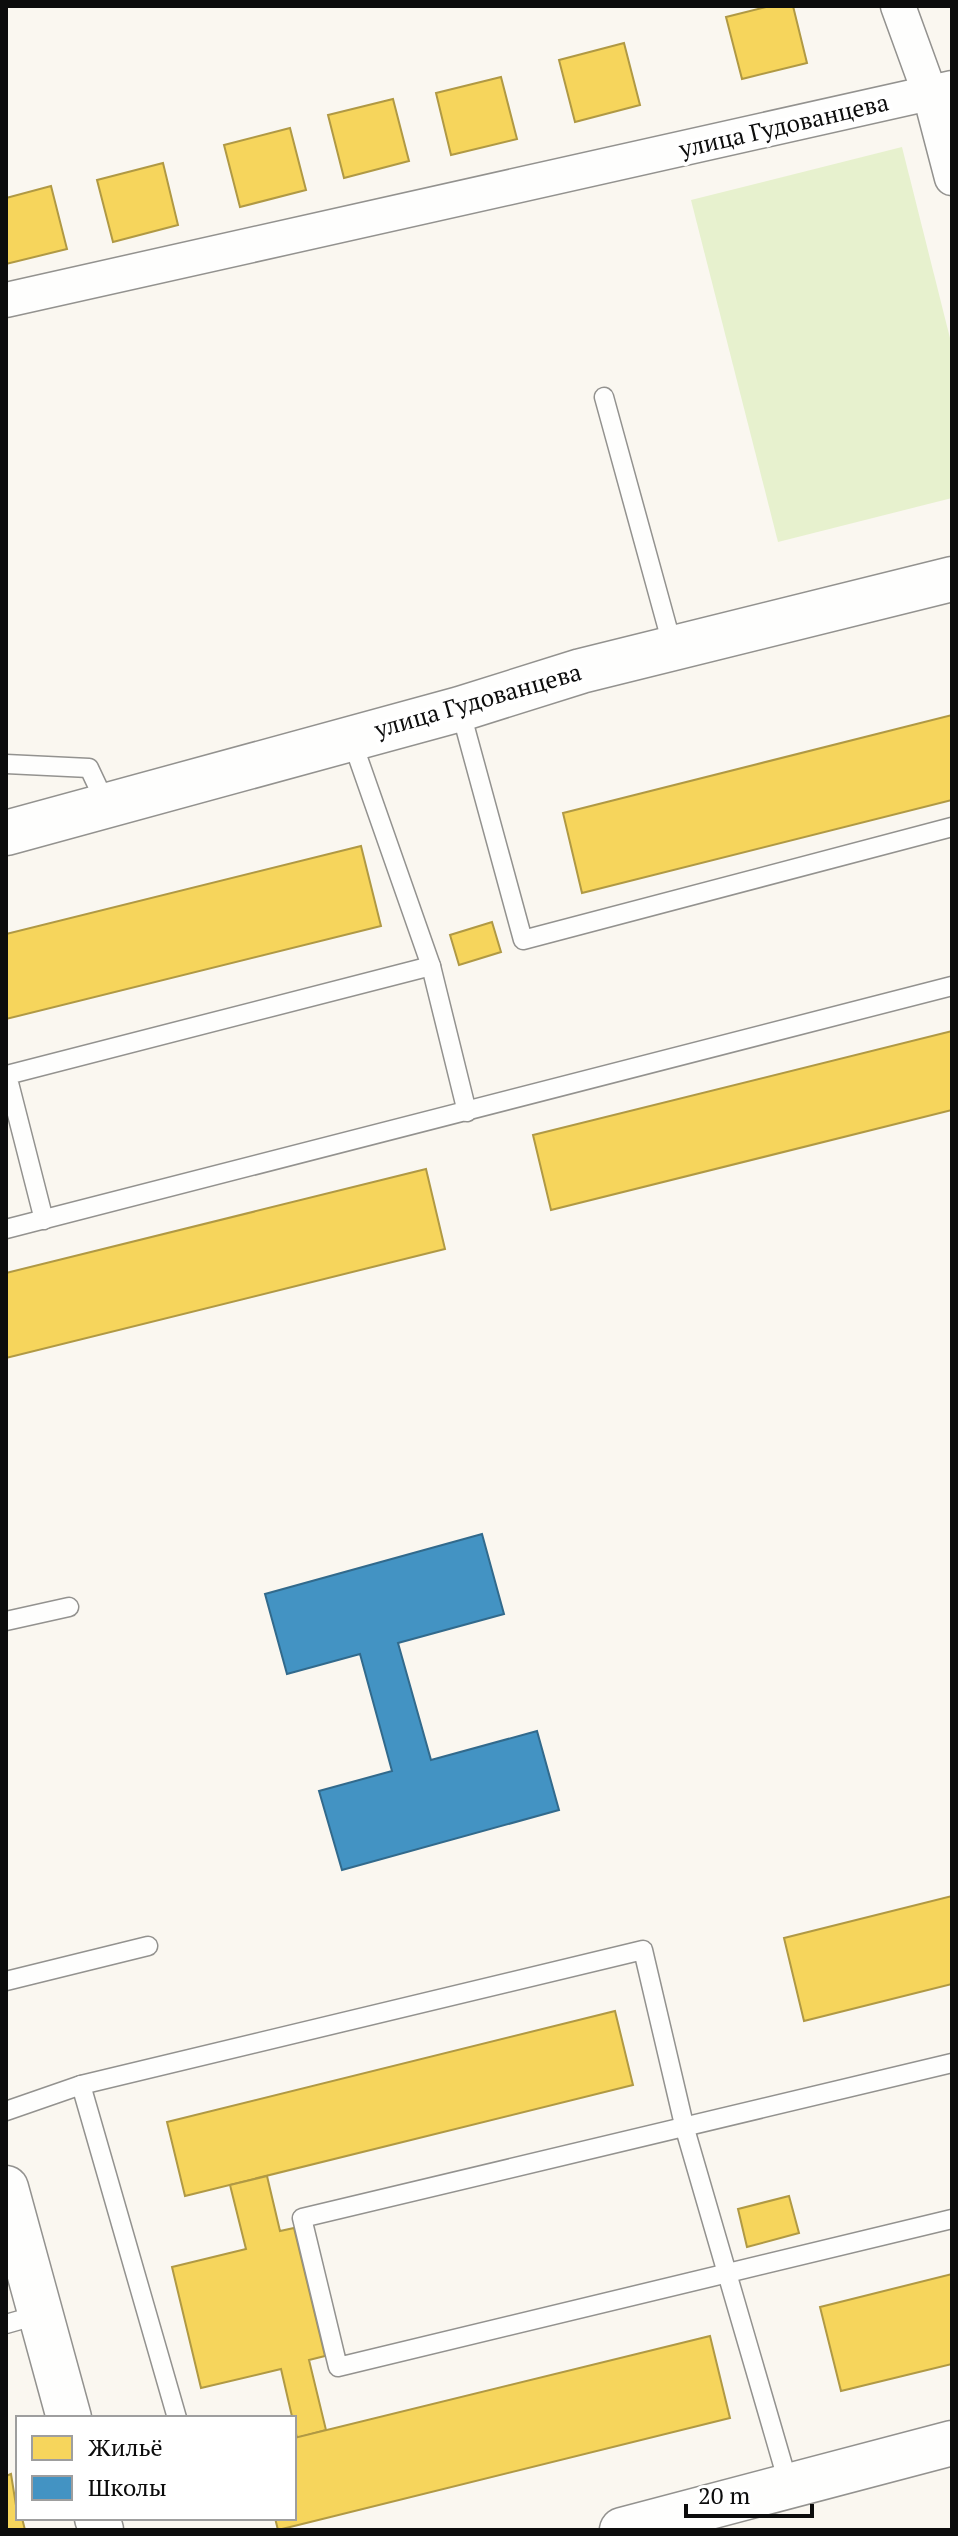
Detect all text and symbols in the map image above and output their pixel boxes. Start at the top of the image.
street label: улица Гудованцева [675,85,892,165]
street label: улица Гудованцева [370,655,585,745]
legend [16,2416,296,2520]
text: Жильё [88,2431,162,2463]
scale bar [686,2468,812,2518]
text: Школы [88,2471,167,2503]
text: 20 m [698,2479,750,2511]

